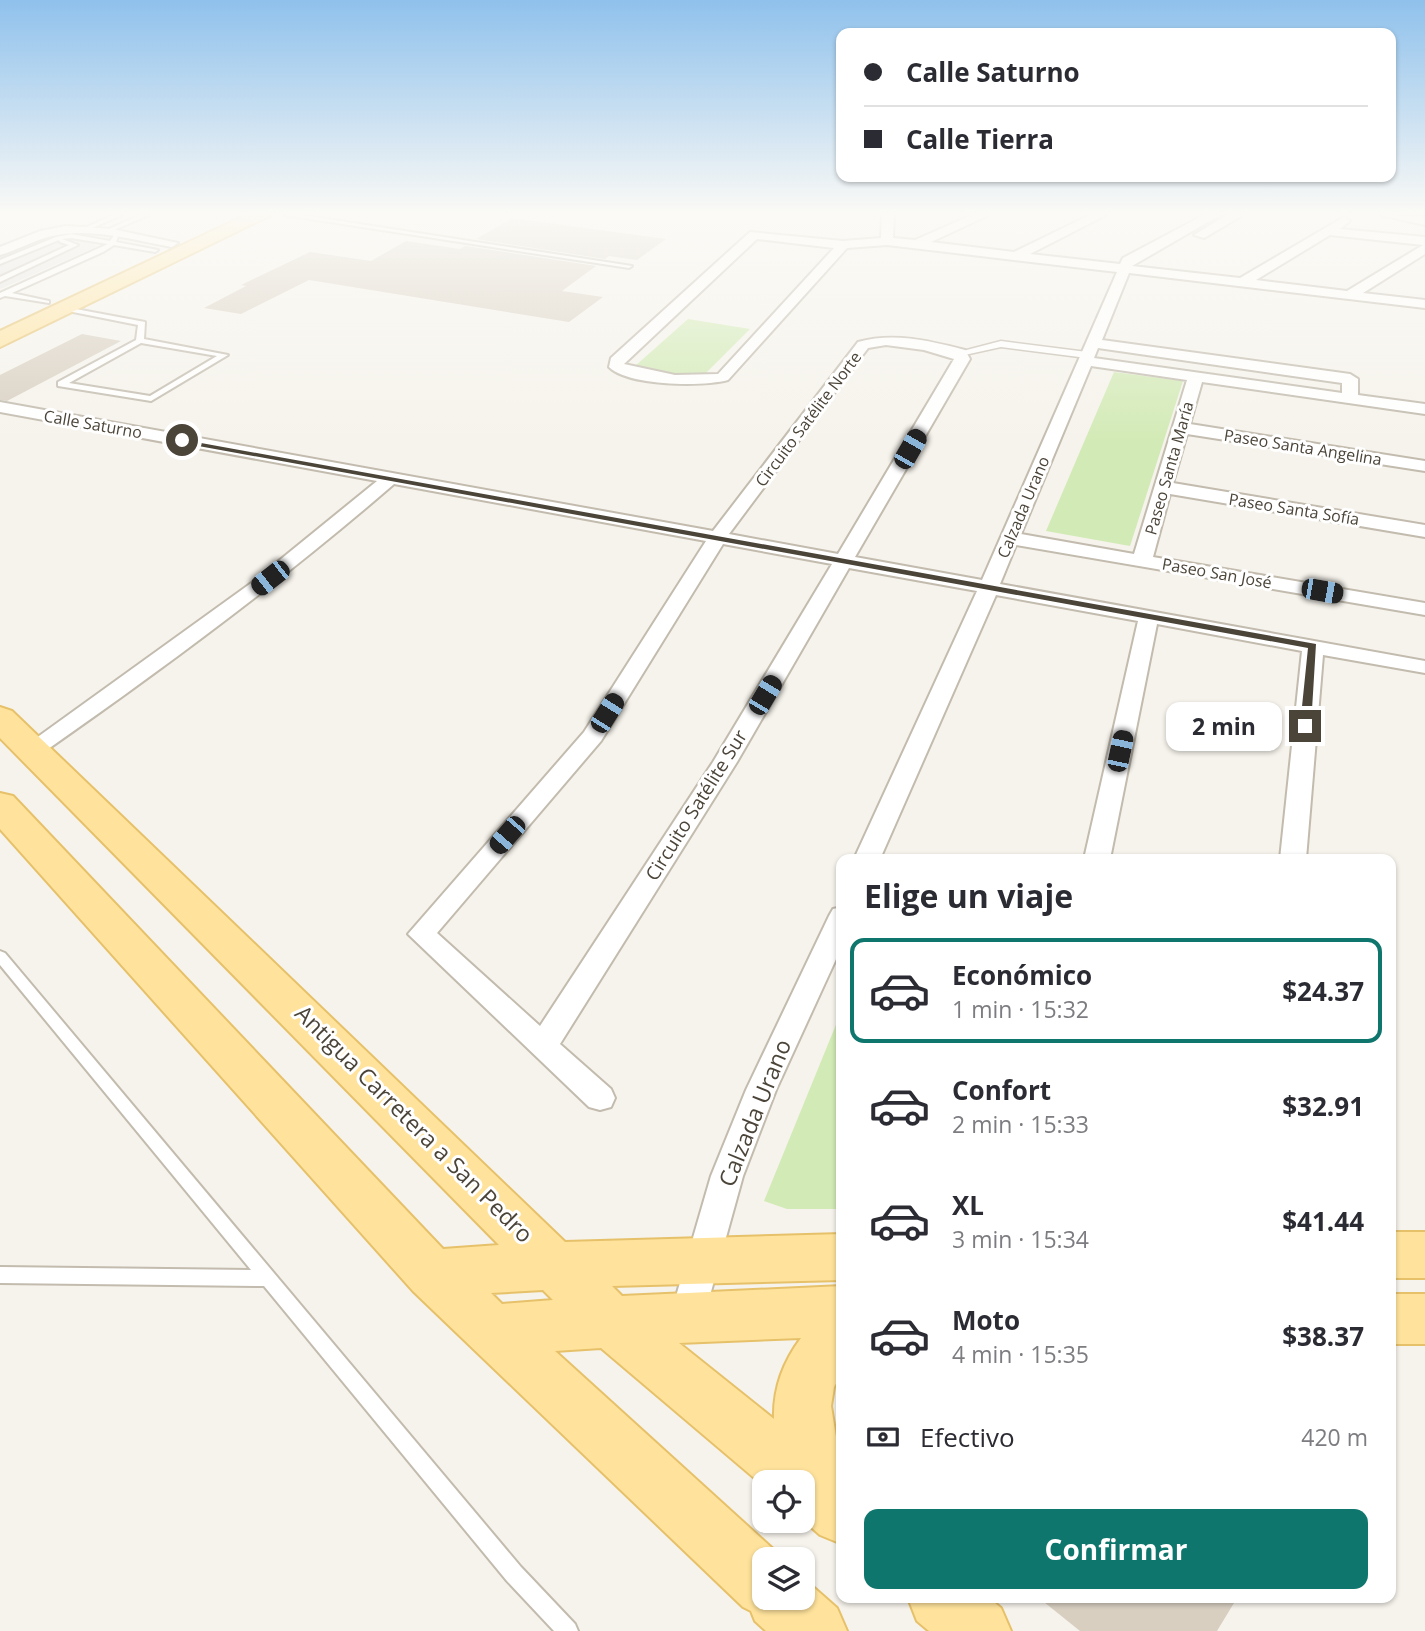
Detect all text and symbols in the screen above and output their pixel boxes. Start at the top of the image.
text: Calle Saturno [906,54,1080,90]
text: Calle Tierra [906,121,1054,157]
street label: Circuito Satélite Norte [750,347,866,491]
street label: Paseo Santa María [1139,399,1199,537]
street label: Calle Saturno [42,405,144,443]
route start [166,424,198,456]
street label: Paseo Santa Angelina [1223,424,1383,470]
car [891,426,930,472]
street label: Calzada Urano [992,453,1054,561]
street label: Paseo Santa Sofía [1227,488,1361,530]
street label: Paseo San José [1160,553,1274,593]
car [247,557,294,599]
car [1300,577,1345,605]
car [746,672,785,718]
car [587,690,628,736]
callout: 2 min [1165,702,1280,750]
text: 2 min [1192,710,1256,742]
route end [1289,710,1321,742]
street label: Circuito Satélite Sur [639,724,753,885]
car [1106,728,1135,774]
car [486,812,529,858]
text: Elige un viaje [864,874,1073,917]
text: Económico [952,957,1092,993]
icon: car [868,959,931,1022]
text: $24.37 [1282,973,1364,1009]
text: 1 min · 15:32 [952,993,1089,1025]
street label: Antigua Carretera a San Pedro [289,997,541,1249]
street label: Calzada Urano [710,1034,798,1191]
text: Confort [952,1072,1051,1108]
icon: car [868,1074,931,1137]
text: $32.91 [1282,1088,1364,1124]
text: 2 min · 15:33 [952,1108,1089,1140]
text: XL [952,1187,984,1223]
icon: car [868,1189,931,1252]
text: $41.44 [1282,1203,1364,1239]
text: 3 min · 15:34 [952,1223,1089,1255]
text: Moto [952,1302,1020,1338]
icon: car [868,1304,931,1367]
text: $38.37 [1282,1318,1364,1354]
text: 4 min · 15:35 [952,1338,1089,1370]
icon: cash [864,1418,902,1456]
text: Efectivo [920,1419,1015,1455]
text: 420 m [1301,1421,1368,1453]
map controls [752,1470,815,1610]
button: locate [752,1470,815,1533]
button: Confirmar [864,1509,1368,1589]
button: layers [752,1547,815,1610]

